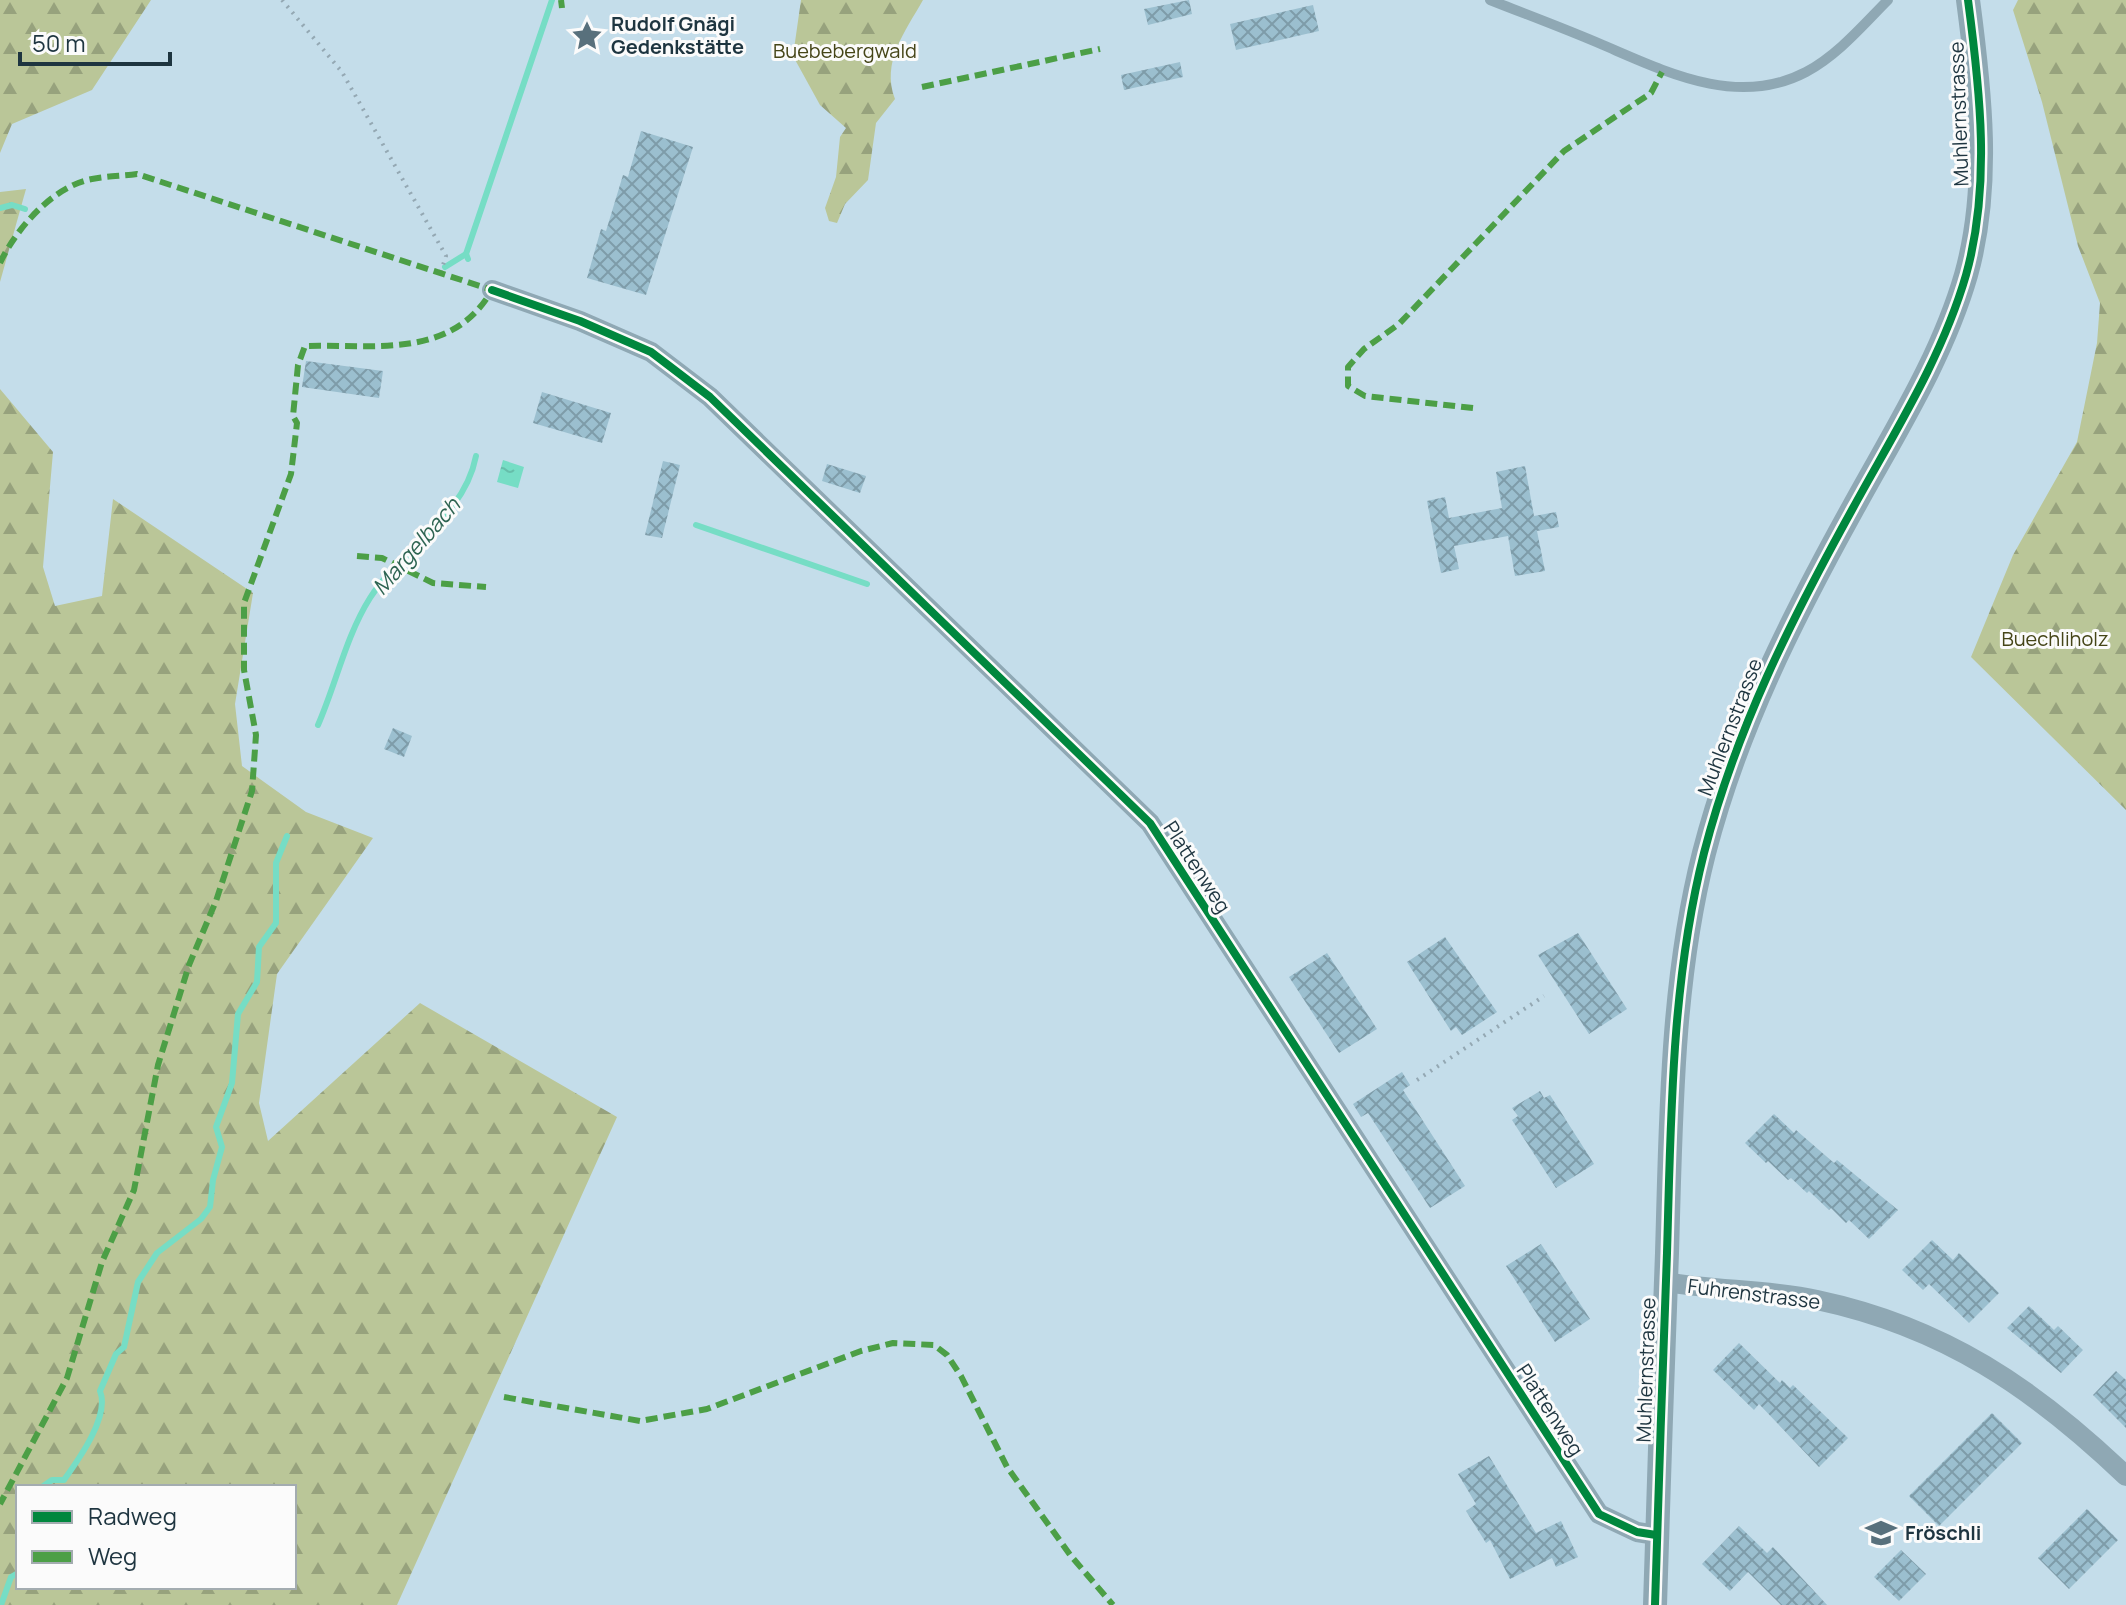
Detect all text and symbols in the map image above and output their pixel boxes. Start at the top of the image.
place label: Rudolf Gnägi Gedenkstätte [611,10,744,60]
scale bar [20,16,170,66]
place icon: Rudolf Gnägi Gedenkstätte [570,19,604,53]
text: 50 m [32,26,86,59]
park label: Buebebergwald [773,37,917,64]
street label: Muhlernstrasse [1942,41,1975,187]
water label: Margelbach [365,490,467,601]
park label: Buechliholz [2001,625,2109,652]
street label: Muhlernstrasse [1691,654,1768,799]
street label: Plattenweg [1158,816,1237,918]
street label: Fuhrenstrasse [1686,1272,1822,1315]
street label: Muhlernstrasse [1629,1297,1662,1443]
street label: Plattenweg [1511,1359,1590,1461]
legend [16,1485,296,1589]
text: Radweg [88,1499,177,1532]
school or university icon: Fröschli [1864,1516,1898,1550]
place label: Fröschli [1905,1519,1981,1546]
text: Weg [88,1539,137,1572]

